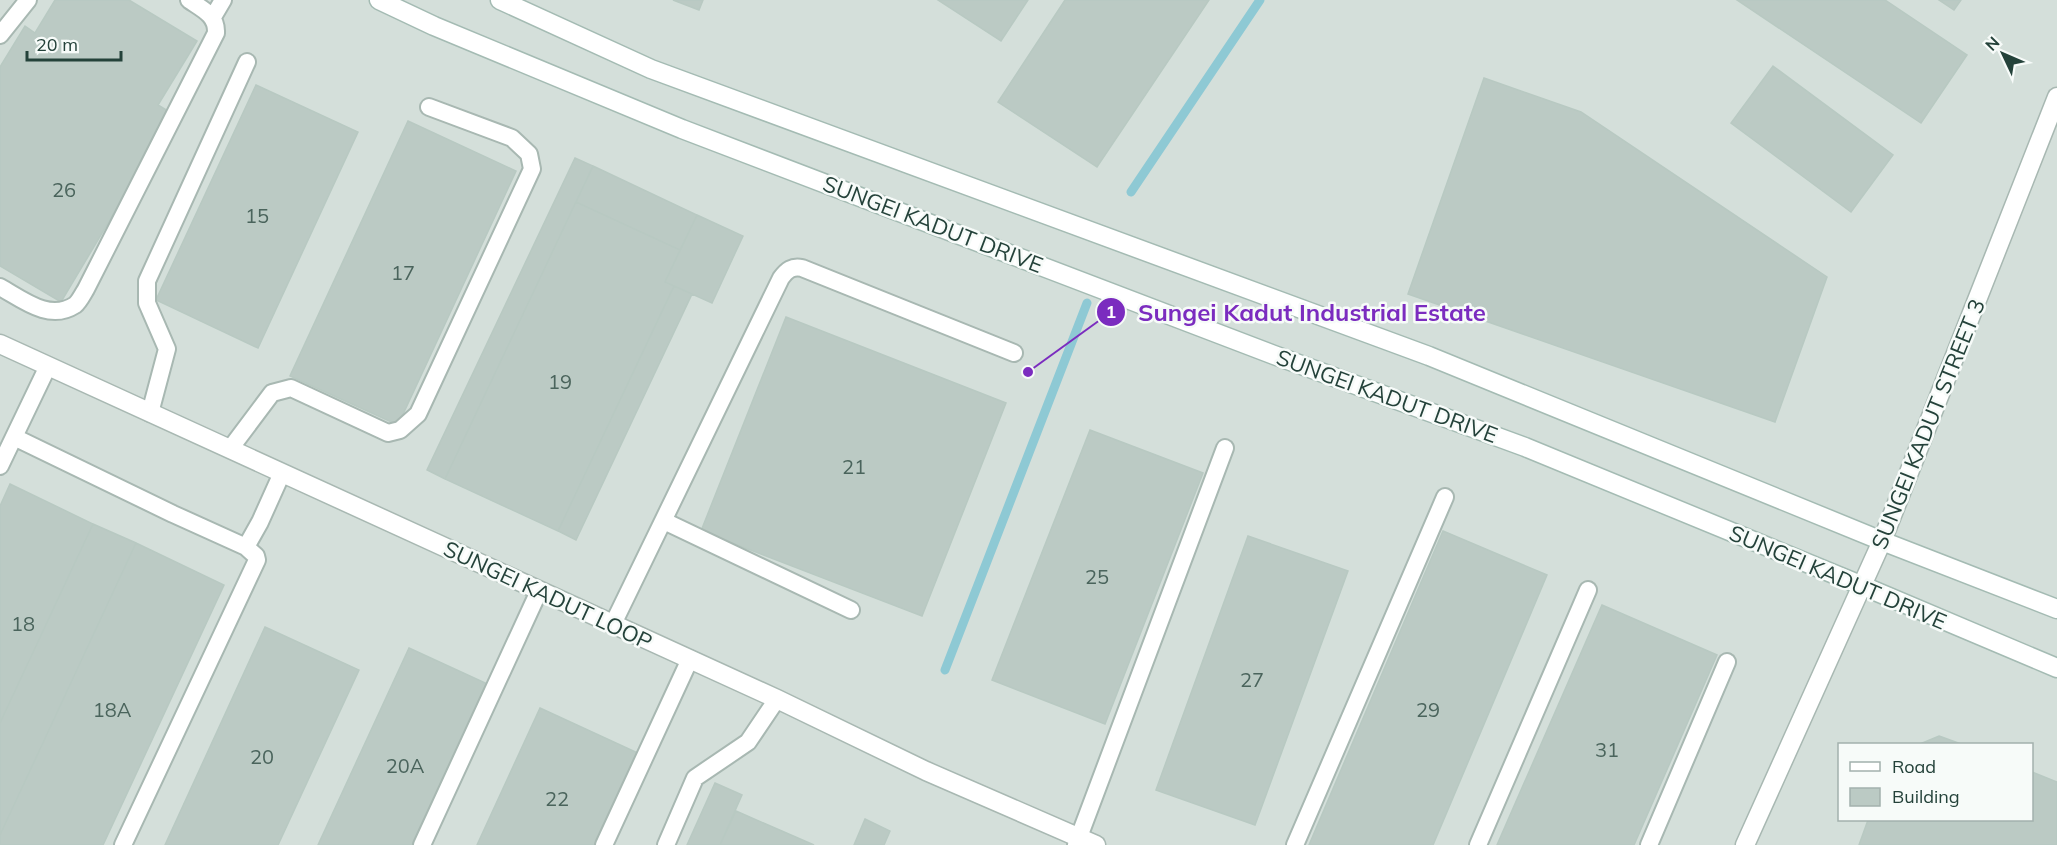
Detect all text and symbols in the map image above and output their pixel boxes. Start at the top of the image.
scale bar [27,24,122,62]
north arrow [1973,24,2033,84]
text: N [1981,32,2004,55]
text: 20 m [36,33,78,56]
street label: SUNGEI KADUT DRIVE [819,169,1047,279]
house number: 26 [52,177,76,202]
house number: 15 [245,203,269,228]
house number: 17 [391,260,415,285]
callout: Sungei Kadut Industrial Estate [1096,291,1498,333]
street label: SUNGEI KADUT STREET 3 [1865,295,1991,553]
text: Sungei Kadut Industrial Estate [1138,297,1486,327]
text: 1 [1106,300,1116,323]
street label: SUNGEI KADUT DRIVE [1273,343,1501,449]
house number: 19 [548,369,572,394]
house number: 21 [842,454,866,479]
street label: SUNGEI KADUT DRIVE [1725,519,1951,635]
street label: SUNGEI KADUT LOOP [439,534,657,656]
house number: 25 [1085,564,1109,589]
house number: 18 [11,611,35,636]
house number: 27 [1240,667,1264,692]
house number: 18A [93,697,132,722]
house number: 29 [1416,697,1440,722]
house number: 31 [1595,737,1619,762]
legend [1838,743,2033,821]
house number: 20 [250,744,274,769]
house number: 20A [386,753,425,778]
text: Road [1892,755,1936,778]
text: Building [1892,785,1960,808]
house number: 22 [545,786,569,811]

